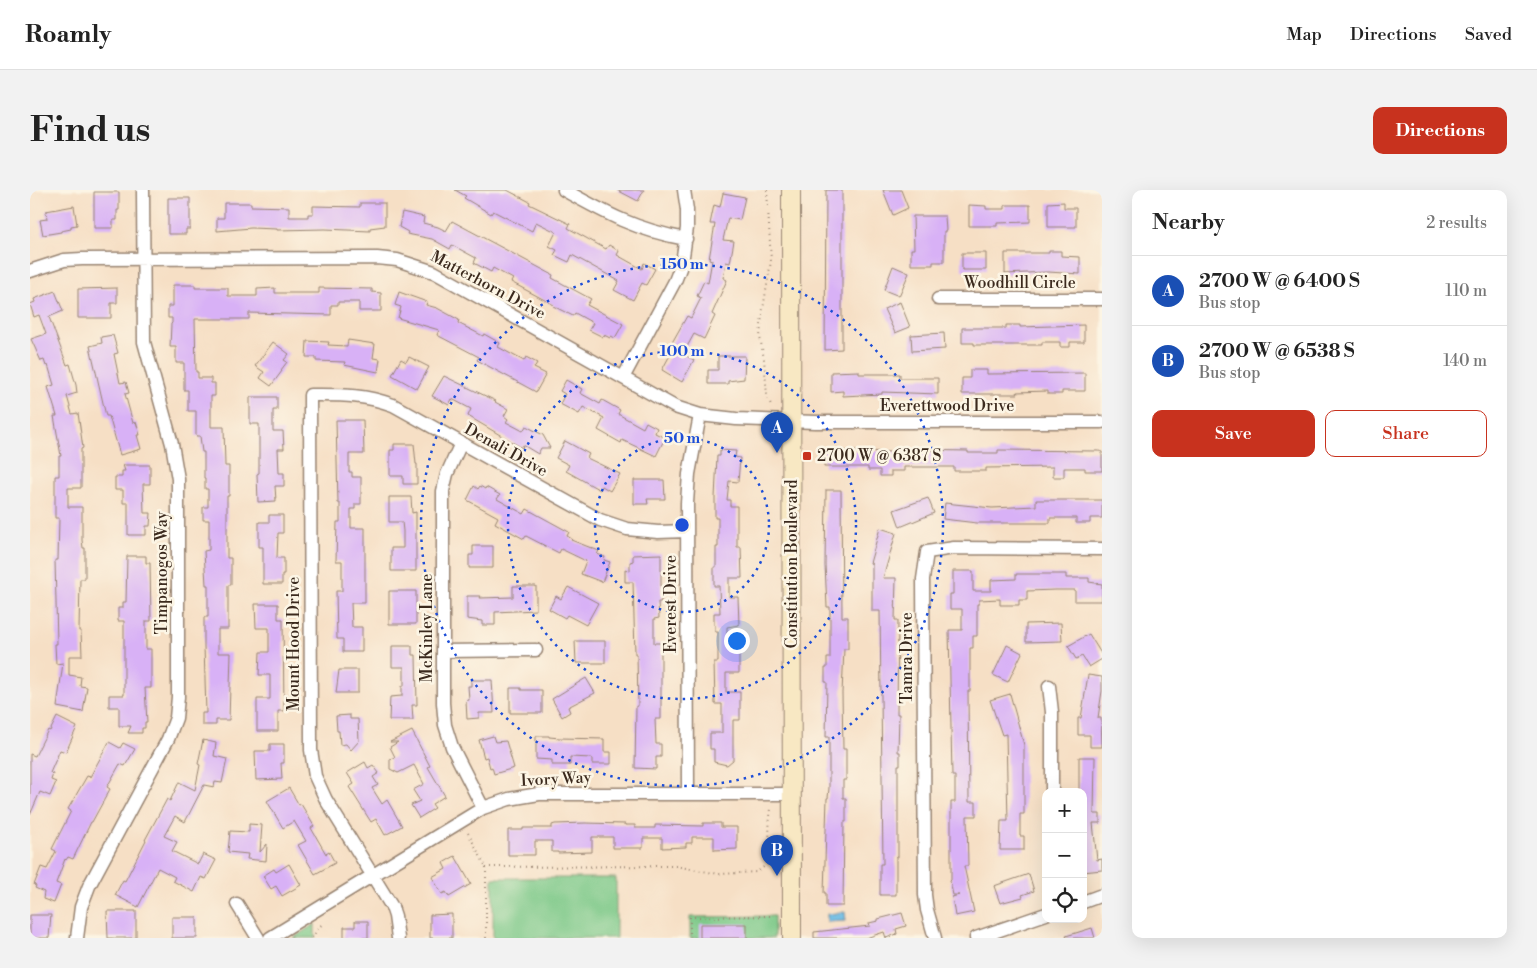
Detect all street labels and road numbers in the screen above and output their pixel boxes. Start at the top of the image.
street label: Matterhorn Drive [427,246,549,324]
street label: Woodhill Circle [963,273,1076,293]
street label: Everettwood Drive [880,396,1014,416]
street label: Denali Drive [461,419,551,481]
street label: Constitution Boulevard [782,480,802,648]
street label: Timpanogos Way [152,511,172,635]
street label: Everest Drive [661,555,681,653]
street label: McKinley Lane [417,574,437,682]
street label: Mount Hood Drive [284,577,304,711]
street label: Tamra Drive [897,612,917,704]
street label: Ivory Way [520,767,592,791]

